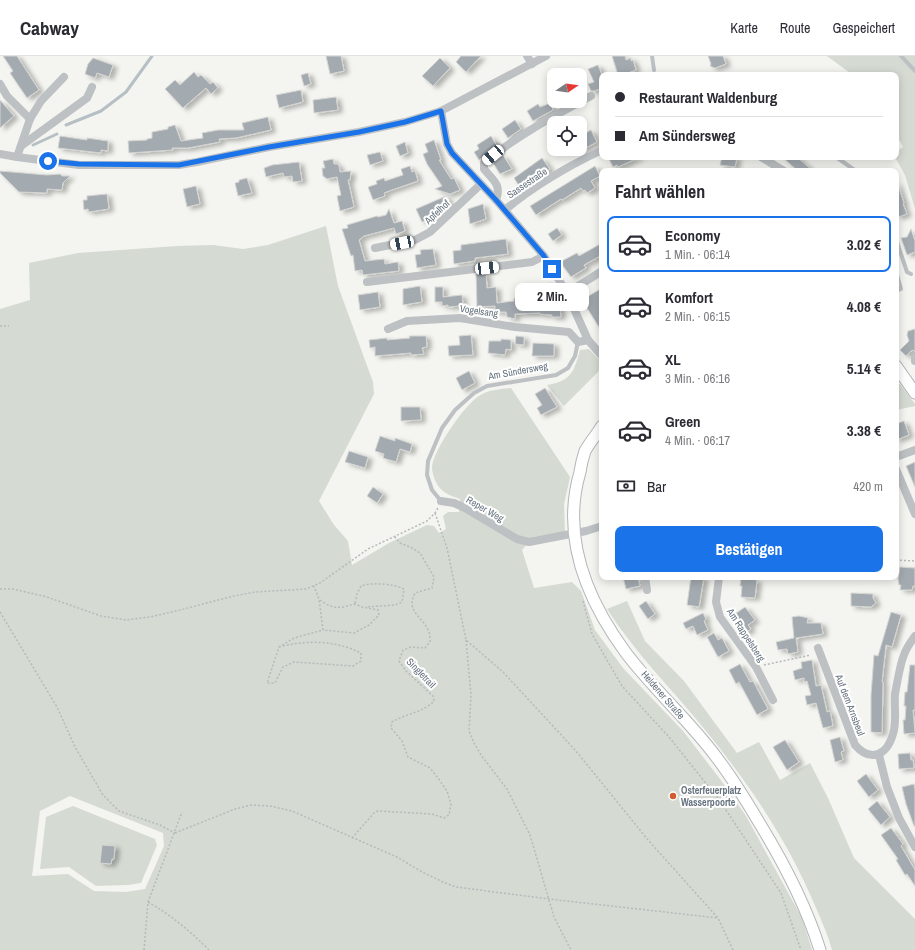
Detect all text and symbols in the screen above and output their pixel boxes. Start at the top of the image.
text: Cabway [20,15,79,41]
text: Karte [730,19,758,37]
text: Route [780,19,810,37]
text: Gespeichert [832,19,895,37]
north arrow [547,68,587,108]
map controls [547,68,587,156]
text: Restaurant Waldenburg [639,87,777,108]
button: locate [547,116,587,156]
text: Am Sündersweg [639,125,735,146]
car [480,143,506,167]
route start [39,152,57,170]
street label: Sassestraße [504,164,550,201]
text: Fahrt wählen [615,179,705,204]
street label: Apfelhof [421,196,453,228]
text: Economy [665,225,720,246]
icon: car [617,226,653,262]
text: 3.02 € [847,234,881,255]
car [389,235,415,251]
text: 1 Min. · 06:14 [665,246,730,263]
route end [543,260,561,278]
car [474,261,500,275]
callout: 2 Min. [515,283,589,311]
text: Komfort [665,287,713,308]
text: 2 Min. [537,288,567,305]
icon: car [617,288,653,324]
text: 4.08 € [847,296,881,317]
street label: Vogelsang [459,302,499,320]
text: 2 Min. · 06:15 [665,308,730,325]
text: XL [665,349,681,370]
icon: car [617,350,653,386]
text: 5.14 € [847,358,881,379]
street label: Am Sündersweg [486,359,549,383]
text: 3 Min. · 06:16 [665,370,730,387]
text: Green [665,411,701,432]
icon: car [617,412,653,448]
text: 3.38 € [847,420,881,441]
text: 4 Min. · 06:17 [665,432,730,449]
icon: cash [615,475,637,497]
text: Bar [647,476,666,497]
text: 420 m [853,478,883,495]
street label: Reper Weg [464,493,507,525]
button: Bestätigen [615,526,883,572]
street label: Am Rappelsberg [723,605,768,665]
street label: Singletrail [404,655,439,691]
street label: Heldener Straße [638,668,688,722]
street label: Auf dem Arnsbeul [832,672,868,738]
place label: Osterfeuerplatz Wasserpoorte [681,784,741,809]
marker: Osterfeuerplatz Wasserpoorte [668,791,678,801]

